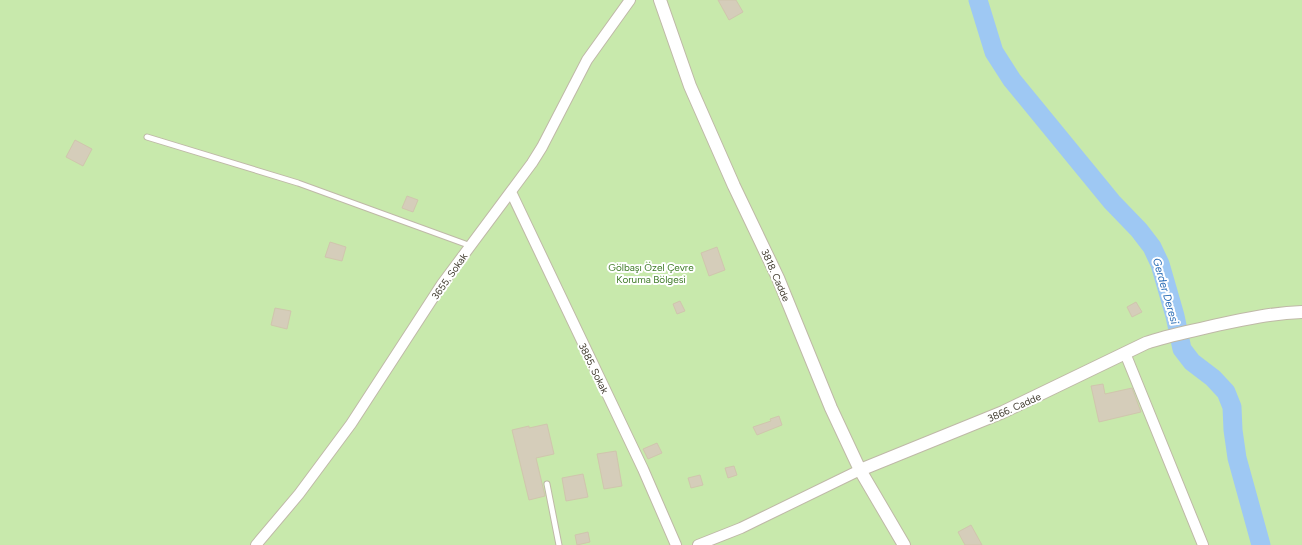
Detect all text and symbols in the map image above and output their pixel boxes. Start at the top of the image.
street label: 3818. Cadde [758,247,793,304]
street label: 3655. Sokak [429,250,470,302]
water label: Gerder Deresi [1150,257,1181,326]
park label: Gölbaşı Özel Çevre Koruma Bölgesi [608,261,694,286]
street label: 3885. Sokak [576,341,611,396]
street label: 3866. Cadde [986,390,1043,425]

